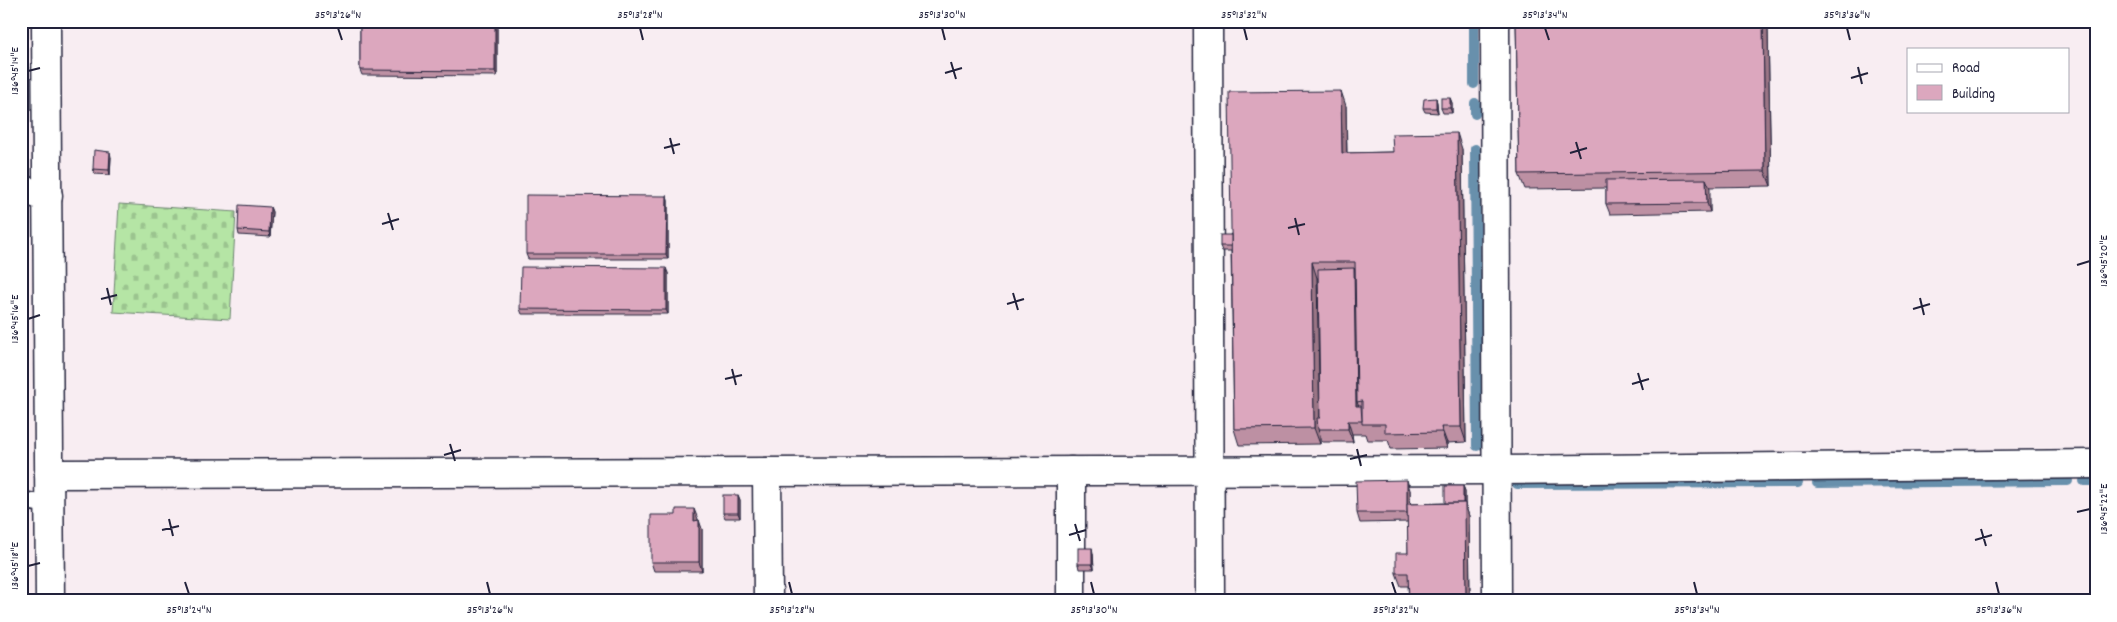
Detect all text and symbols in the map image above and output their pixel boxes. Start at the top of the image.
text: 35°13'26"N [315,7,361,24]
text: 35°13'28"N [617,7,663,24]
text: 35°13'30"N [918,7,966,24]
text: 35°13'32"N [1221,7,1267,24]
text: 35°13'34"N [1522,7,1568,24]
text: 35°13'36"N [1824,7,1870,24]
text: 136°45'14"E [7,46,24,95]
legend [1907,48,2070,112]
text: Road [1952,58,1980,80]
text: Building [1952,84,1995,106]
text: 136°45'20"E [2096,234,2113,287]
text: 136°45'16"E [7,294,24,343]
text: 136°45'22"E [2096,483,2113,534]
text: 136°45'18"E [7,542,24,590]
text: 35°13'24"N [166,602,212,619]
text: 35°13'26"N [467,602,513,619]
text: 35°13'28"N [769,602,815,619]
text: 35°13'30"N [1070,602,1118,619]
text: 35°13'32"N [1373,602,1419,619]
text: 35°13'34"N [1674,602,1720,619]
text: 35°13'36"N [1976,602,2022,619]

